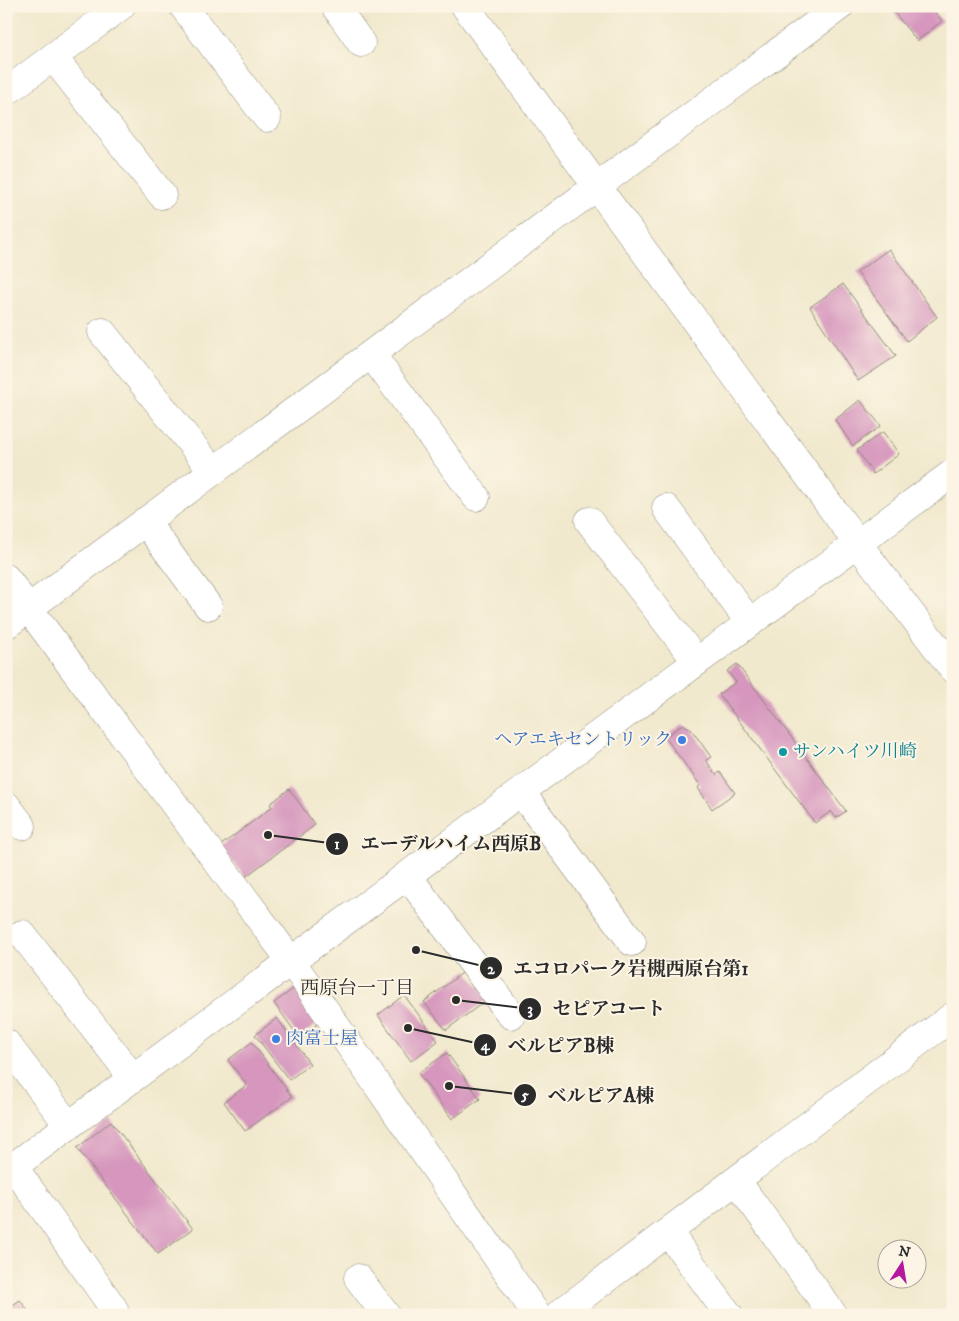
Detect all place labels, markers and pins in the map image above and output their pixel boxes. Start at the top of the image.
place label: ヘアエキセントリック [494,729,672,751]
marker: ヘアエキセントリック [676,734,688,746]
place label: サンハイツ川崎 [793,741,917,763]
marker: サンハイツ川崎 [777,746,789,758]
callout: エーデルハイム西原B [324,827,552,861]
callout: エコロパーク岩槻西原台第1 [479,951,759,985]
callout: セピアコート [517,992,676,1026]
place label: 肉富士屋 [286,1028,358,1050]
callout: ベルピアB棟 [472,1028,624,1062]
marker: 肉富士屋 [270,1033,282,1045]
callout: ベルピアA棟 [513,1078,665,1112]

